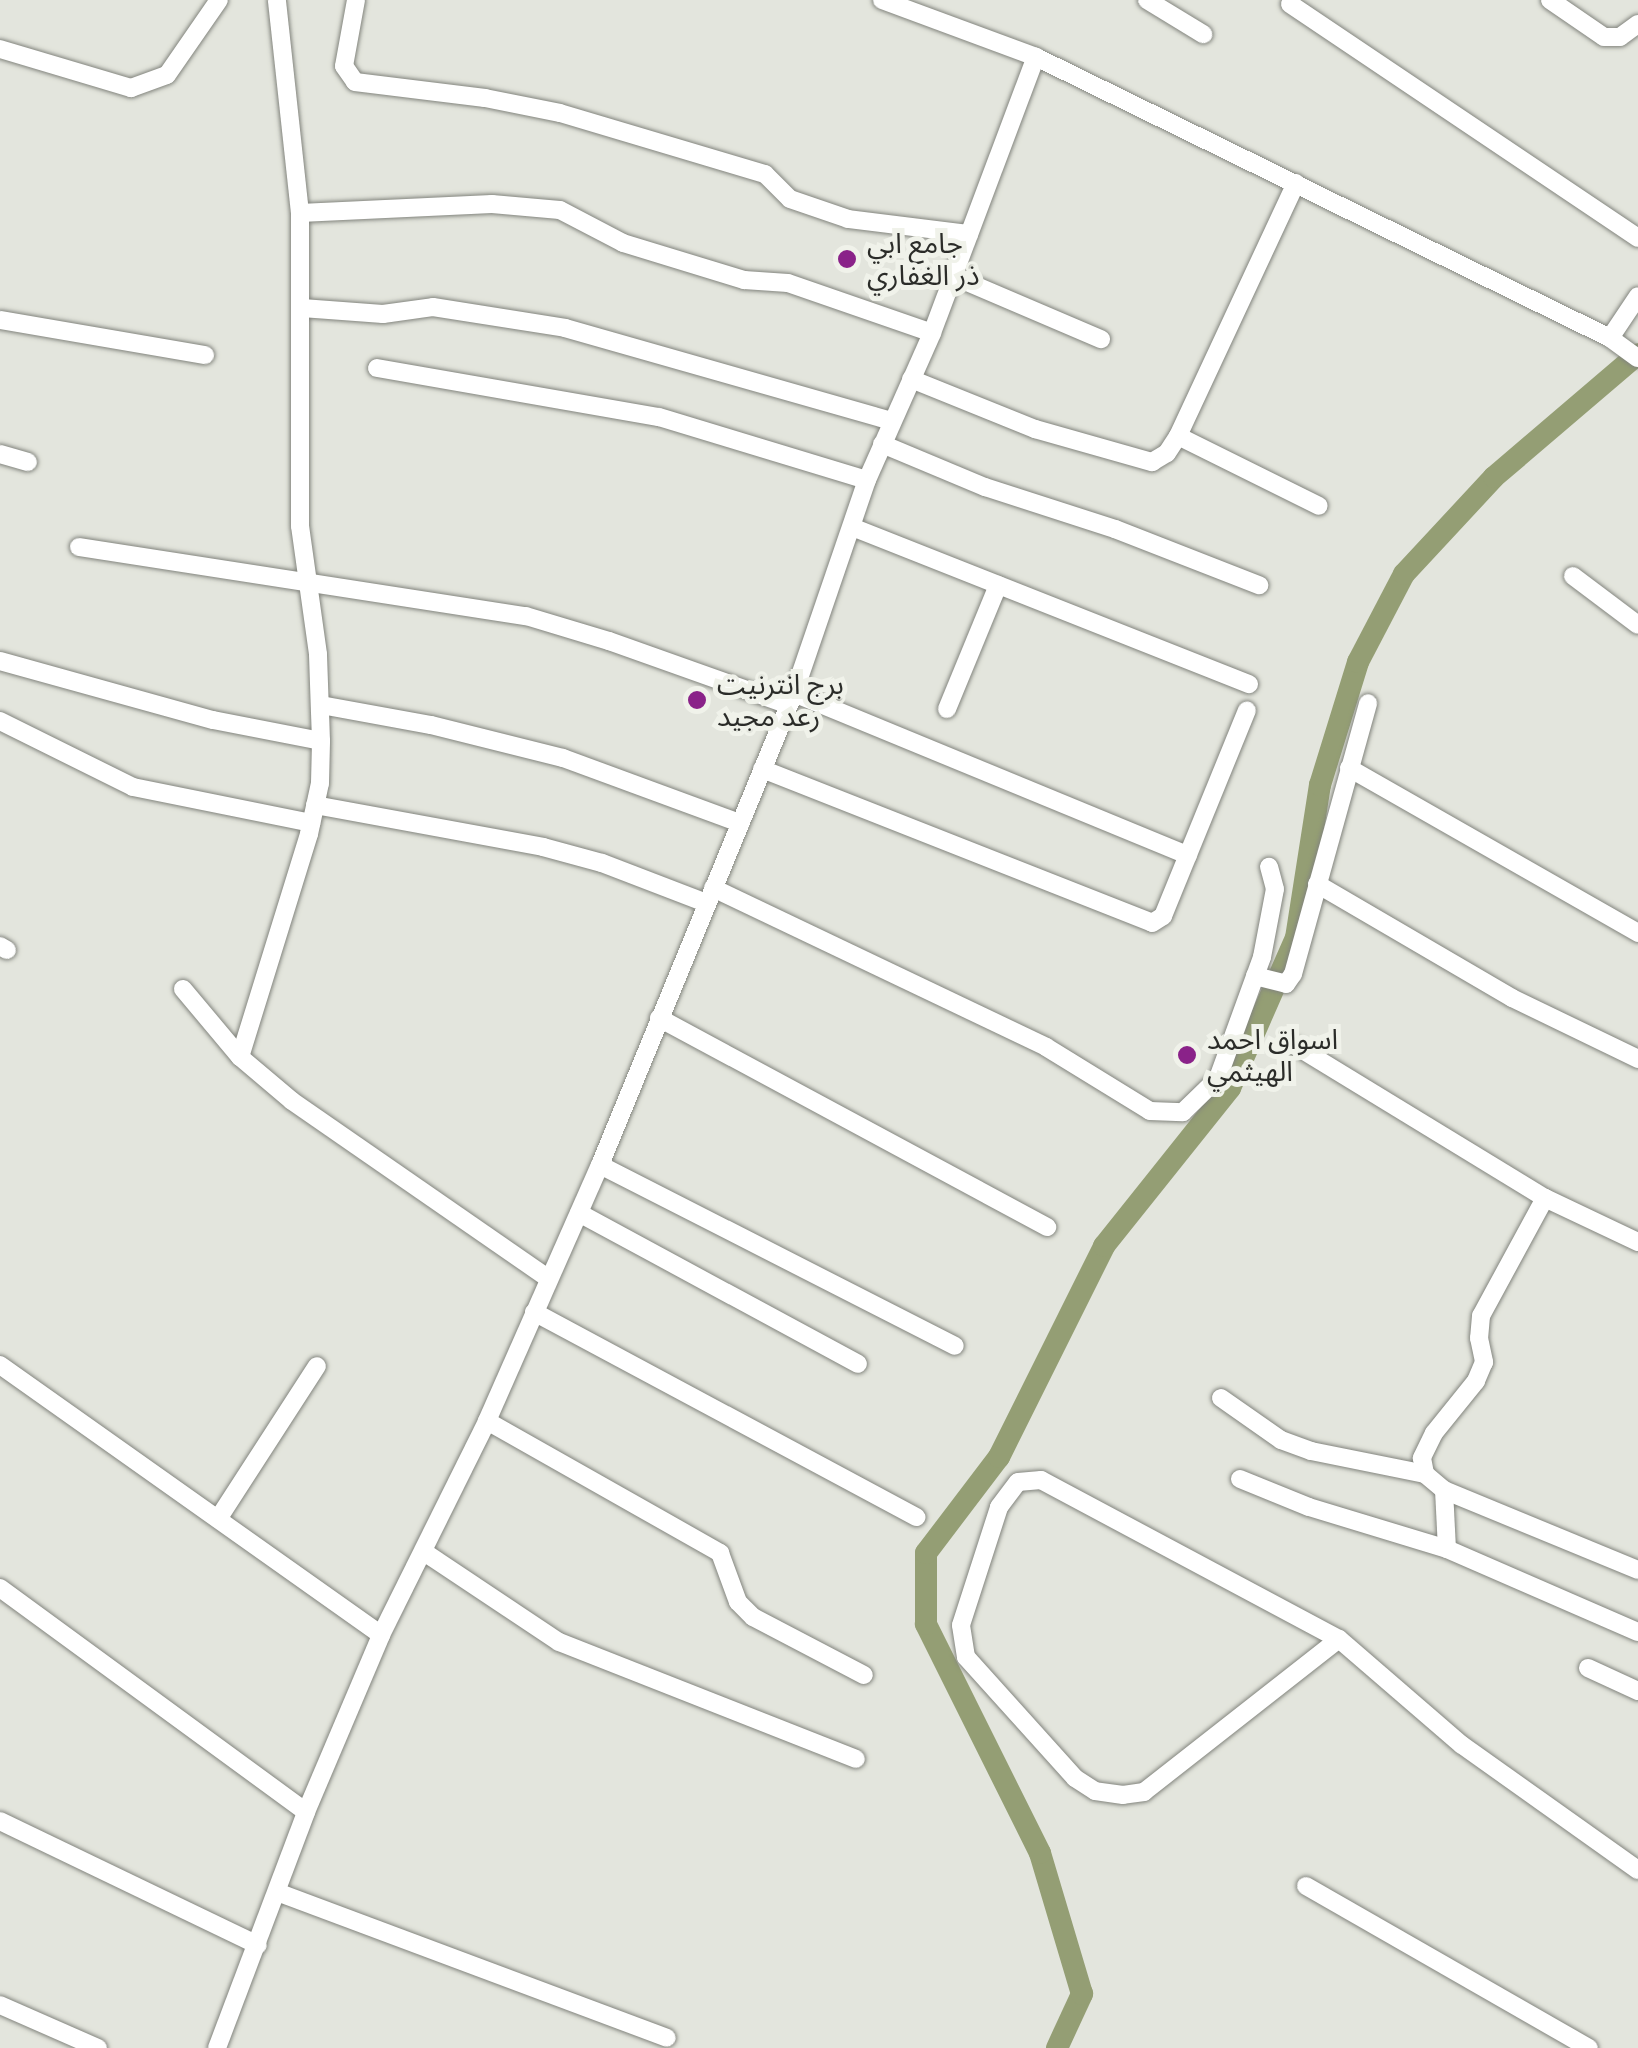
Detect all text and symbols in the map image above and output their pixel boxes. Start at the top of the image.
place label: جامع ابي ذر الغفاري [867,226,980,292]
marker: جامع ابي ذر الغفاري [836,248,858,270]
place label: برج انترنيت رعد مجيد [717,667,844,733]
marker: برج انترنيت رعد مجيد [686,689,708,711]
place label: اسواق احمد الهيثمي [1207,1022,1338,1088]
marker: اسواق احمد الهيثمي [1176,1044,1198,1066]

